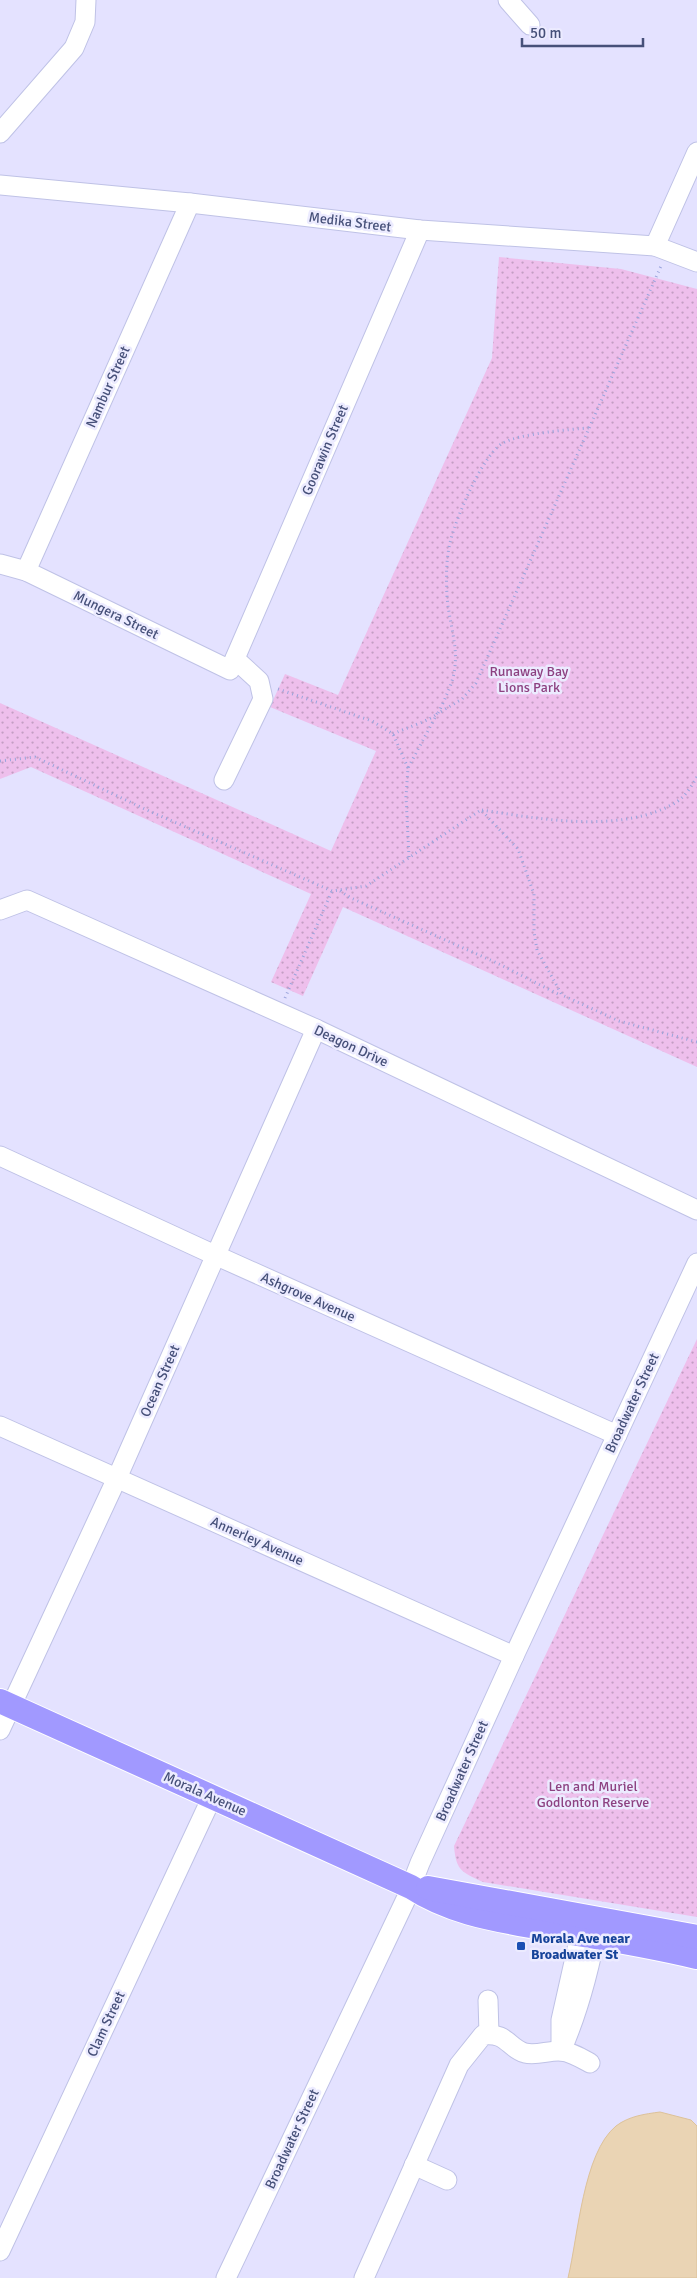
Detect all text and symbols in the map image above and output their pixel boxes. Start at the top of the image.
scale bar [522,15,643,47]
text: 50 m [530,24,561,42]
street label: Medika Street [308,208,392,236]
street label: Nambur Street [82,343,134,430]
street label: Goorawin Street [298,402,352,498]
street label: Mungera Street [71,587,161,643]
park label: Runaway Bay Lions Park [490,663,569,696]
street label: Deagon Drive [311,1021,391,1071]
street label: Ashgrove Avenue [258,1269,358,1325]
street label: Ocean Street [137,1342,183,1420]
street label: Broadwater Street [601,1350,663,1456]
street label: Annerley Avenue [208,1513,306,1569]
street label: Broadwater Street [432,1718,492,1824]
street label: Morala Avenue [161,1768,249,1820]
park label: Len and Muriel Godlonton Reserve [537,1778,649,1811]
place label: Morala Ave near Broadwater St [531,1930,630,1963]
marker: Morala Ave near Broadwater St [515,1940,527,1952]
street label: Clam Street [83,1988,129,2059]
street label: Broadwater Street [261,2086,323,2192]

